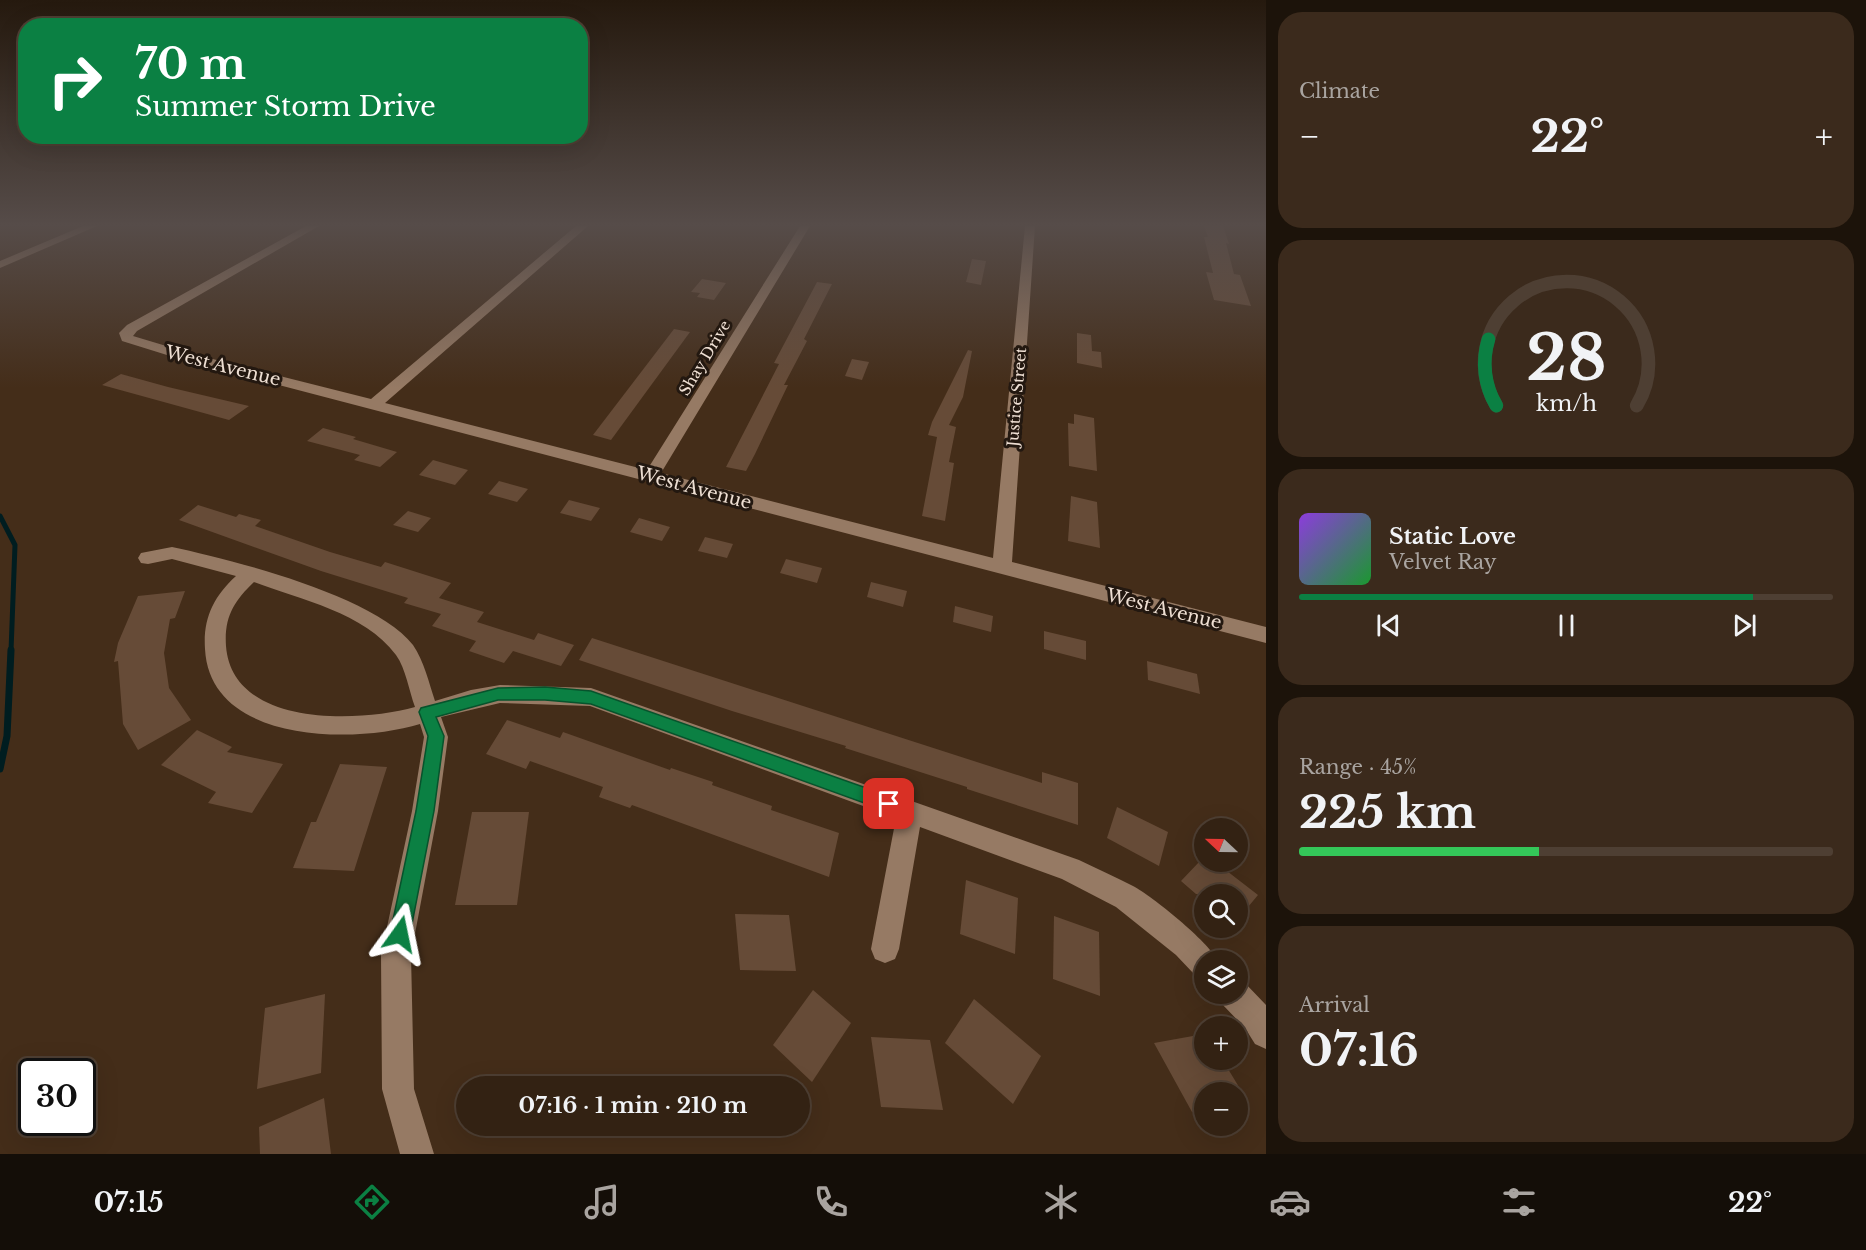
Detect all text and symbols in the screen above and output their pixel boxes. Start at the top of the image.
text: 70 m [135,38,246,90]
icon: right [36,42,114,120]
text: Climate [1299,79,1380,103]
text: Summer Storm Drive [135,90,436,123]
text: 22° [1531,108,1604,164]
text: − [1299,116,1320,157]
text: + [1815,116,1833,157]
street label: Shay Drive [675,317,734,399]
text: 28 [1526,319,1606,397]
street label: West Avenue [162,341,283,391]
street label: Justice Street [1003,346,1030,449]
text: km/h [1536,390,1597,417]
street label: West Avenue [633,462,754,514]
text: Static Love [1389,523,1516,550]
text: Velvet Ray [1389,550,1497,574]
street label: West Avenue [1103,584,1224,634]
icon: previous [1372,609,1405,642]
icon: pause [1550,609,1583,642]
icon: next [1728,609,1761,642]
text: Range · 45% [1299,755,1417,779]
pin [863,778,914,829]
text: 225 km [1299,784,1476,840]
icon: arrive [872,787,905,820]
north arrow [1194,818,1248,872]
map controls [1194,818,1248,1136]
button: search [1194,884,1248,938]
position arrow [368,902,432,966]
button: layers [1194,950,1248,1004]
text: Arrival [1299,993,1370,1017]
button: + [1194,1016,1248,1070]
text: 07:16 [1299,1022,1419,1078]
speed limit sign: 30 [18,1058,96,1136]
button: − [1194,1082,1248,1136]
text: 07:16 · 1 min · 210 m [519,1092,747,1119]
icon: directions [351,1181,393,1223]
icon: music [581,1181,623,1223]
icon: phone [810,1181,852,1223]
icon: climate [1040,1181,1082,1223]
icon: car [1269,1181,1311,1223]
icon: filters [1498,1181,1540,1223]
text: 07:15 [94,1186,164,1219]
text: 22° [1728,1186,1772,1219]

